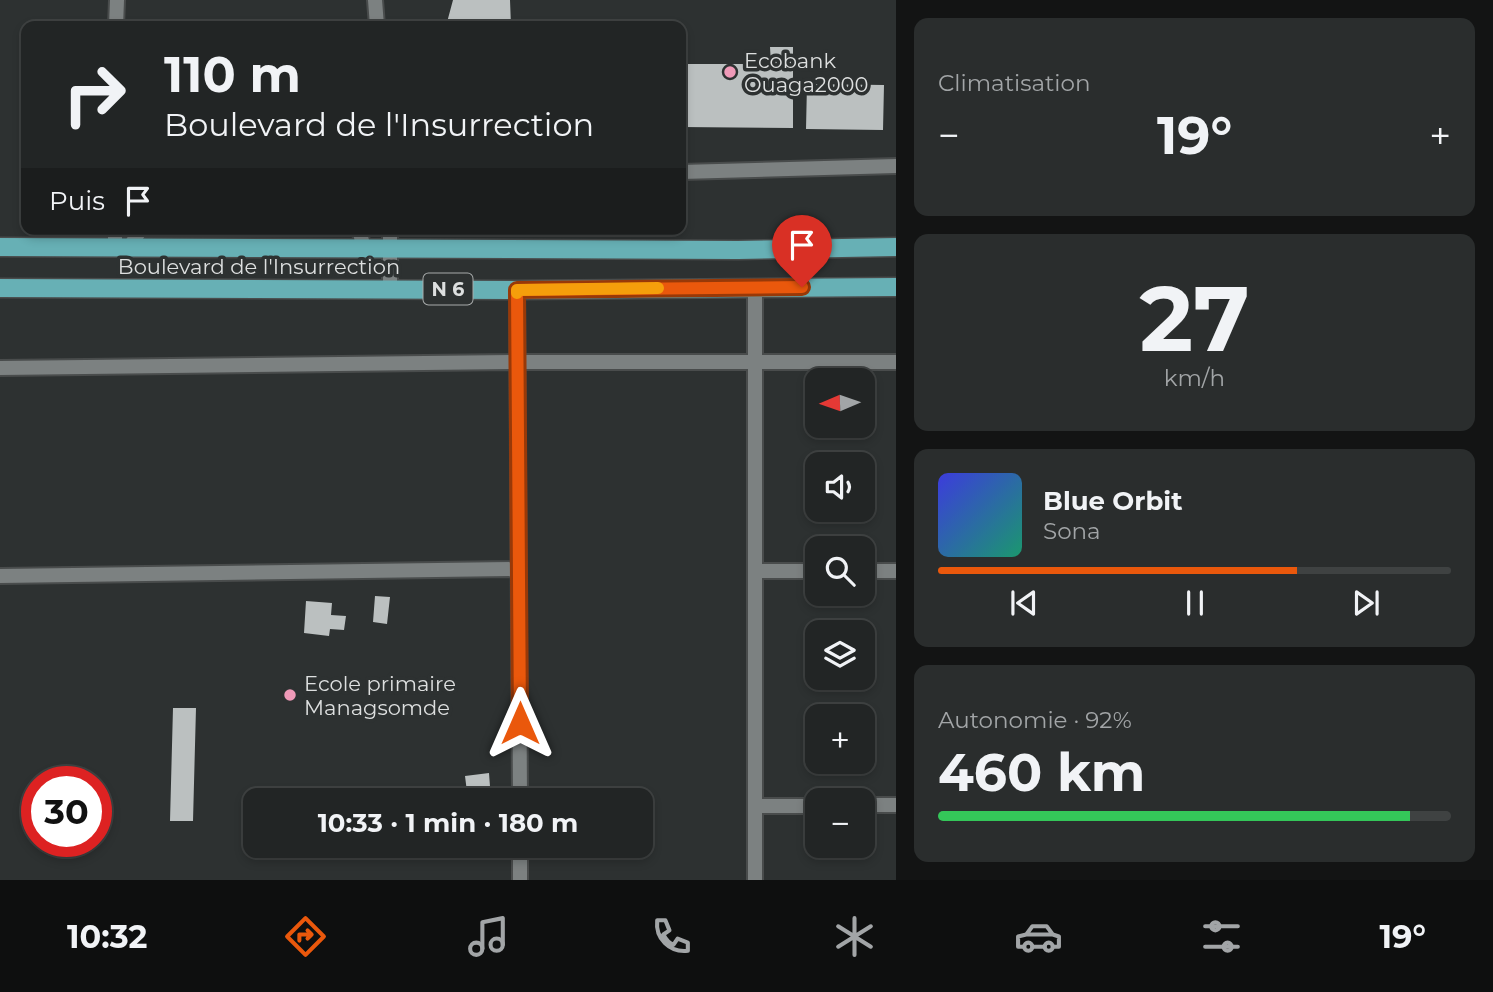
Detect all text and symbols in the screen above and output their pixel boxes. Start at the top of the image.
text: 110 m [164,45,301,104]
place label: Ecobank Ouaga2000 [744,48,868,97]
icon: right [49,49,140,140]
marker: Ecobank Ouaga2000 [722,64,738,80]
text: Climatisation [938,69,1090,97]
text: 19° [1157,104,1232,167]
text: Boulevard de l'Insurrection [164,105,594,144]
text: − [938,112,960,159]
text: + [1429,112,1451,159]
icon: arrive [119,182,157,220]
text: Puis [49,185,105,217]
pin [772,215,832,287]
icon: arrive [783,226,821,264]
street label: Boulevard de l'Insurrection [118,254,400,279]
text: 27 [1139,263,1250,374]
road number: N 6 [424,274,472,304]
text: km/h [1164,364,1225,392]
north arrow [805,368,875,438]
map controls [805,368,875,858]
button: sound [805,452,875,522]
text: Blue Orbit [1043,485,1182,517]
text: Sona [1043,517,1101,545]
button: search [805,536,875,606]
icon: previous [1005,584,1043,622]
icon: pause [1176,584,1214,622]
icon: next [1347,584,1385,622]
button: layers [805,620,875,690]
place label: Ecole primaire Managsomde [304,671,456,720]
position arrow [483,686,557,760]
marker: Ecole primaire Managsomde [282,687,298,703]
button: + [805,704,875,774]
text: Autonomie · 92% [938,706,1132,734]
text: 460 km [938,741,1145,804]
speed limit sign: 30 [21,766,112,857]
button: − [805,788,875,858]
text: 10:33 · 1 min · 180 m [318,807,578,839]
icon: directions [281,912,330,961]
icon: music [464,912,513,961]
icon: phone [647,912,696,961]
icon: climate [830,912,879,961]
icon: car [1014,912,1063,961]
icon: filters [1197,912,1246,961]
text: 10:32 [67,917,147,956]
text: 19° [1380,917,1426,956]

